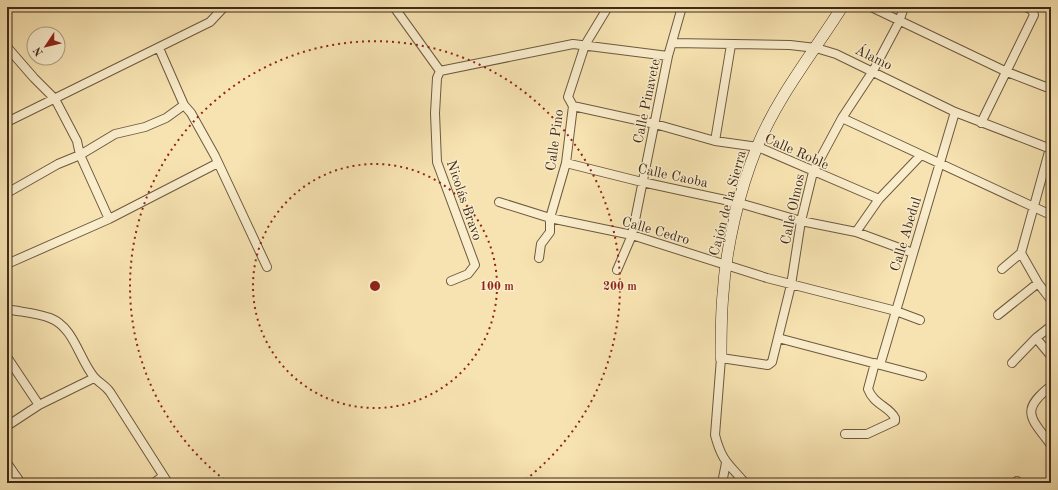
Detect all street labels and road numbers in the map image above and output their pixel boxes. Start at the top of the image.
street label: Álamo [853,40,896,73]
street label: Calle Pinavete [631,58,663,145]
street label: Calle Pino [544,108,566,172]
street label: Calle Roble [762,132,831,172]
street label: Cajón de la Sierra [707,149,749,258]
street label: Nicolás Bravo [444,158,484,242]
street label: Calle Caoba [636,162,709,190]
street label: Calle Olmos [779,173,807,246]
street label: Calle Abedul [888,195,924,273]
street label: Calle Cedro [620,215,691,247]

